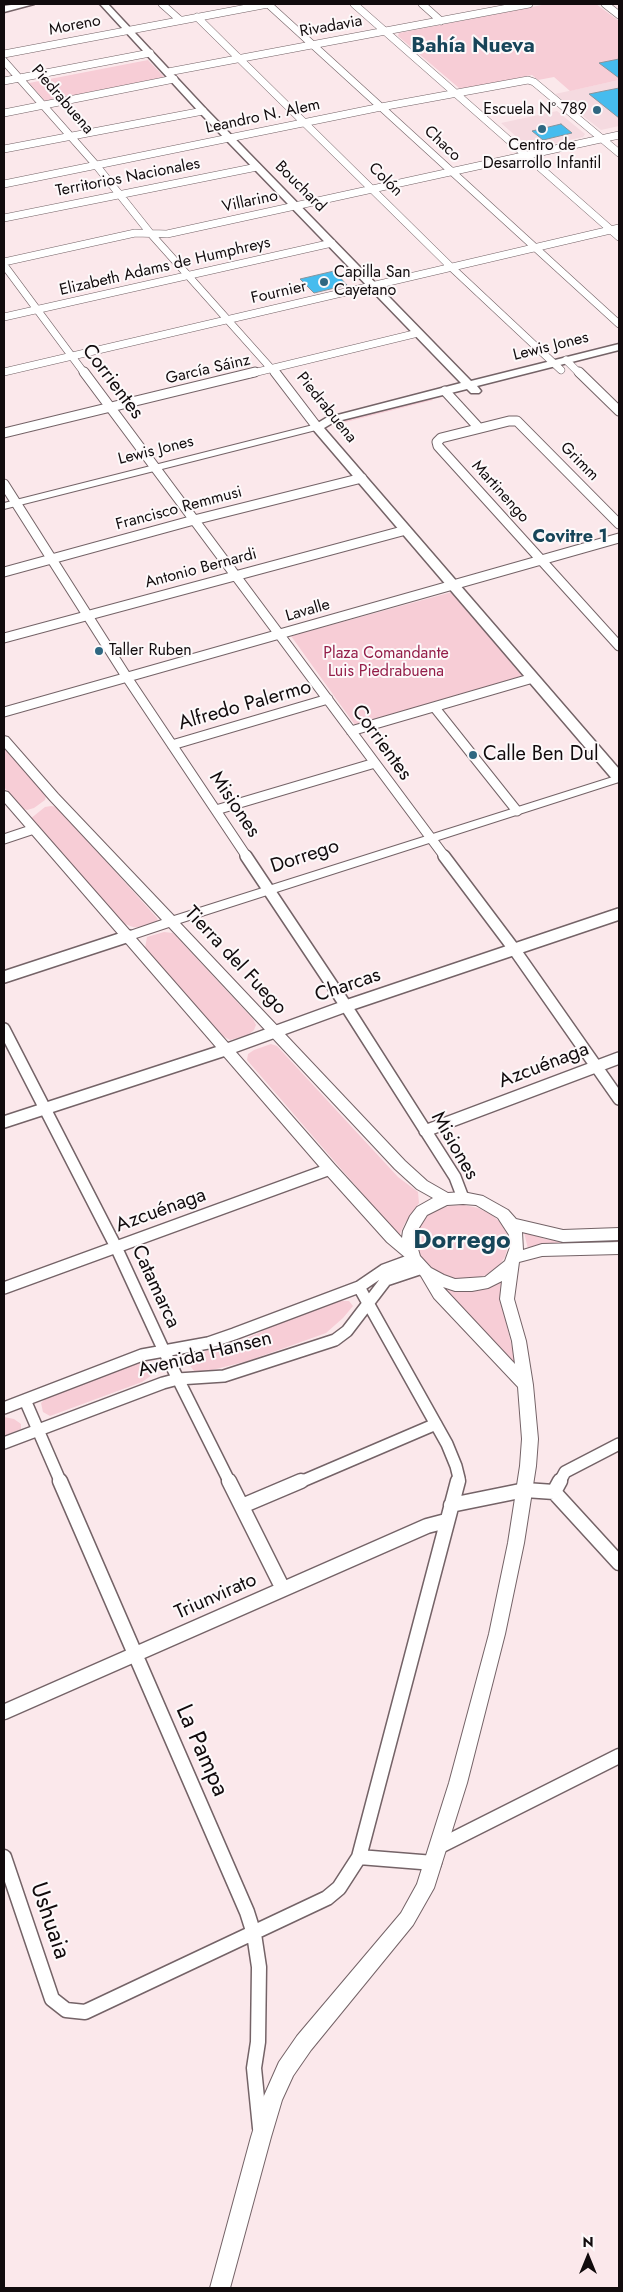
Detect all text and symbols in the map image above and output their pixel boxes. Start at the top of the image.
street label: Moreno [47,12,103,40]
street label: Rivadavia [298,12,364,42]
district label: Bahía Nueva [411,34,535,60]
street label: Piedrabuena [27,62,97,138]
street label: Leandro N. Alem [204,96,322,138]
place label: Escuela N° 789 [483,100,587,120]
marker: Escuela N° 789 [591,104,603,116]
street label: Chaco [420,122,464,166]
marker: Centro de Desarrollo Infantil [536,123,548,135]
place label: Centro de Desarrollo Infantil [483,136,601,174]
street label: Territorios Nacionales [54,155,202,201]
street label: Bouchard [270,157,330,217]
street label: Colón [364,159,406,201]
street label: Villarino [220,187,280,217]
street label: Elizabeth Adams de Humphreys [58,233,272,301]
place label: Capilla San Cayetano [334,263,411,301]
marker: Capilla San Cayetano [318,276,330,288]
street label: Fournier [249,277,309,309]
street label: Lewis Jones [511,328,591,366]
street label: Corrientes [76,340,148,424]
street label: García Sáinz [164,351,252,389]
street label: Piedrabuena [292,369,360,447]
street label: Lewis Jones [116,432,196,470]
street label: Grimm [556,439,602,485]
street label: Martinengo [467,457,533,527]
street label: Francisco Remmusi [114,483,244,535]
district label: Covitre 1 [532,527,608,549]
street label: Antonio Bernardi [143,545,259,593]
street label: Lavalle [284,596,332,626]
place label: Taller Ruben [109,641,192,661]
park label: Plaza Comandante Luis Piedrabuena [323,644,449,682]
marker: Taller Ruben [93,645,105,657]
street label: Alfredo Palermo [176,676,314,736]
street label: Corrientes [346,701,416,785]
place label: Calle Ben Dul [483,743,598,767]
marker: Calle Ben Dul [467,749,479,761]
street label: Misiones [203,767,265,843]
street label: Dorrego [268,835,342,879]
street label: Tierra del Fuego [179,902,291,1020]
street label: Charcas [312,964,384,1008]
street label: Azcuénaga [496,1038,592,1094]
street label: Misiones [425,1108,483,1184]
street label: Azcuénaga [112,1184,210,1238]
district label: Dorrego [413,1227,511,1257]
street label: Catamarca [125,1242,185,1332]
street label: Avenida Hansen [136,1327,274,1383]
street label: Triunvirato [171,1568,261,1626]
street label: La Pampa [168,1701,234,1801]
street label: Ushuaia [22,1879,76,1963]
north arrow [563,2232,613,2282]
text: N [582,2232,594,2252]

